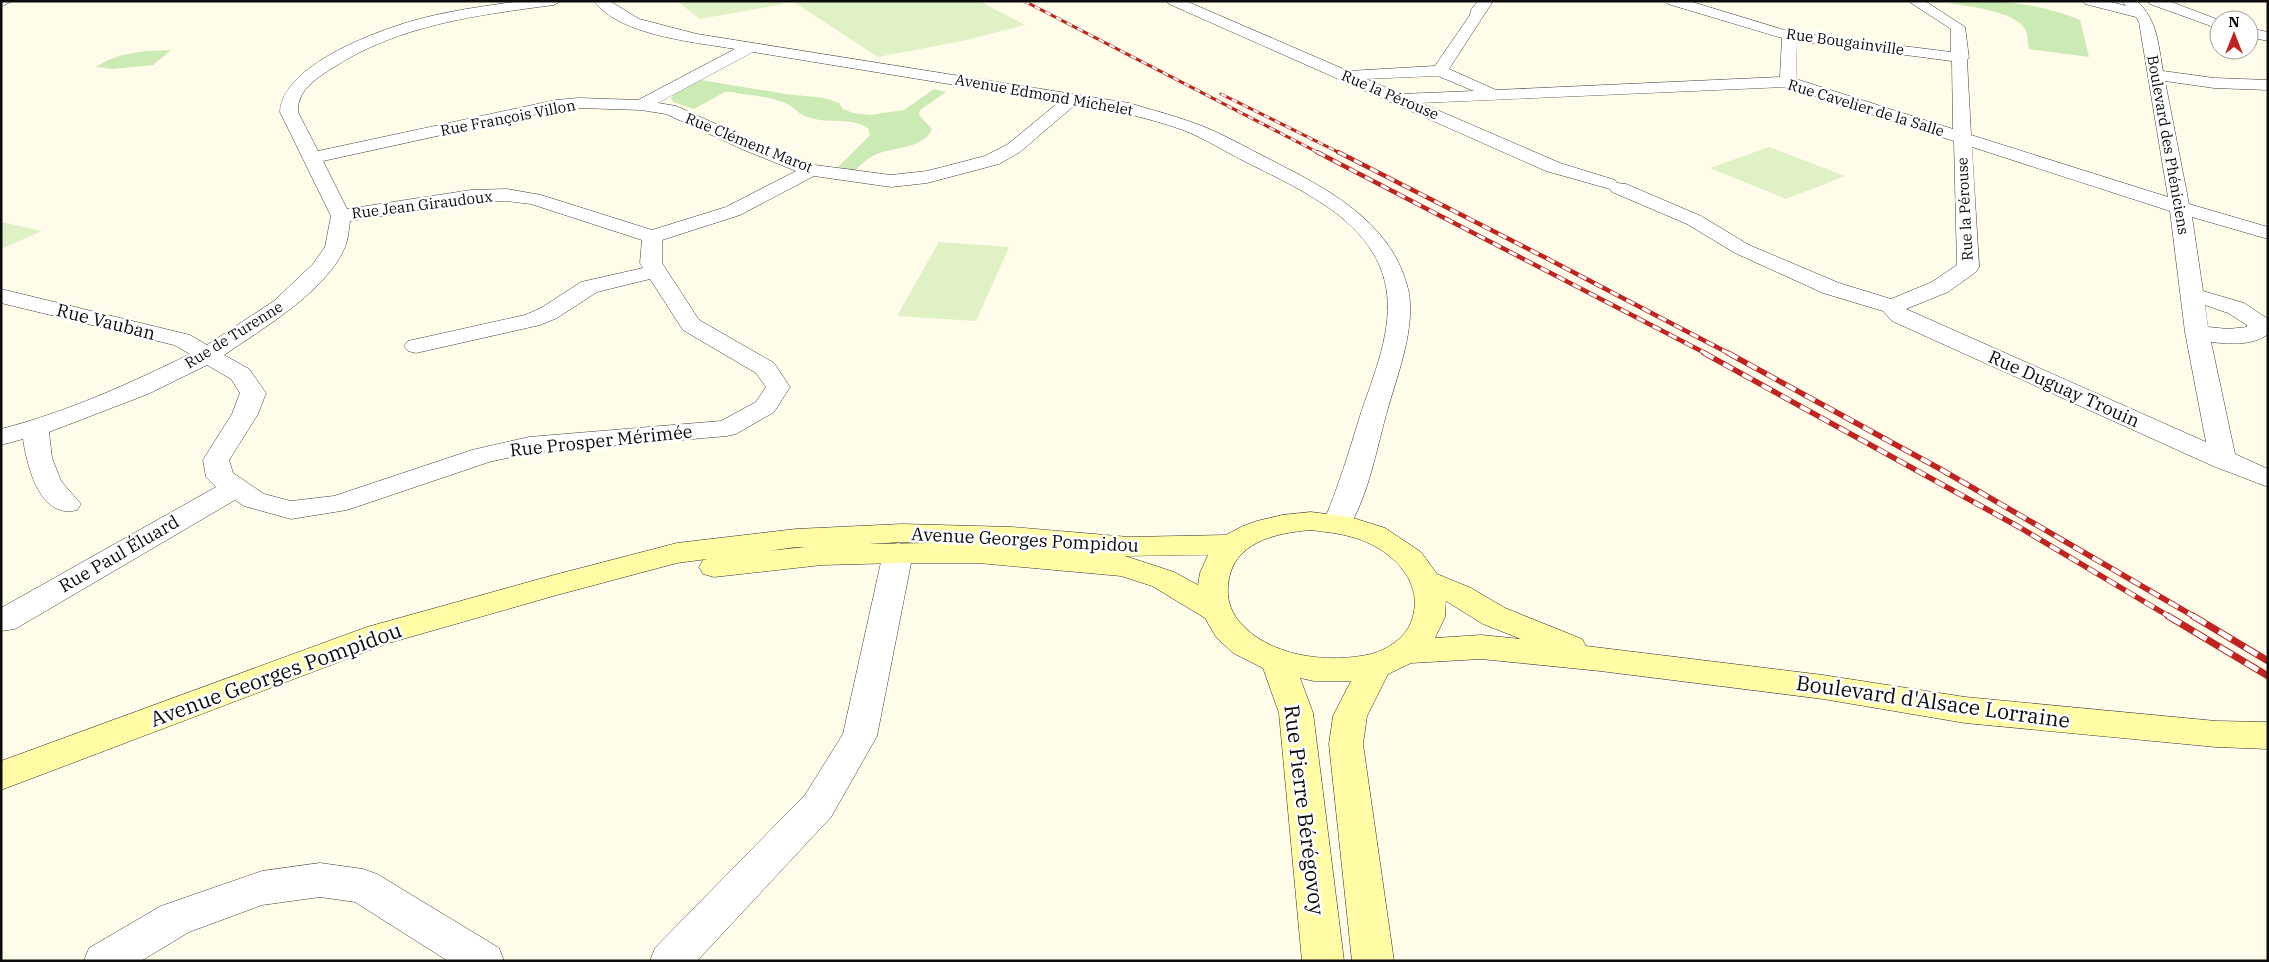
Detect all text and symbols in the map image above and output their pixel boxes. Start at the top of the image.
north arrow [2209,10,2259,60]
text: N [2228,13,2240,31]
street label: Rue Bougainville [1785,24,1905,59]
street label: Boulevard des Phéniciens [2143,54,2194,236]
street label: Rue la Pérouse [1339,66,1442,124]
street label: Avenue Edmond Michelet [954,69,1135,120]
street label: Rue Cavelier de la Salle [1786,75,1947,140]
street label: Rue François Villon [439,95,577,140]
street label: Rue Clément Marot [683,108,816,177]
street label: Rue la Pérouse [1952,157,1977,261]
street label: Rue Jean Giraudoux [350,186,493,223]
street label: Rue de Turenne [181,297,286,372]
street label: Rue Vauban [54,298,158,345]
street label: Rue Duguay Trouin [1985,345,2143,432]
street label: Rue Prosper Mérimée [509,419,693,462]
street label: Rue Paul Éluard [54,510,183,597]
street label: Avenue Georges Pompidou [911,522,1139,557]
street label: Avenue Georges Pompidou [146,615,405,733]
street label: Boulevard d'Alsace Lorraine [1794,668,2072,734]
street label: Rue Pierre Bérégovoy [1278,703,1332,917]

